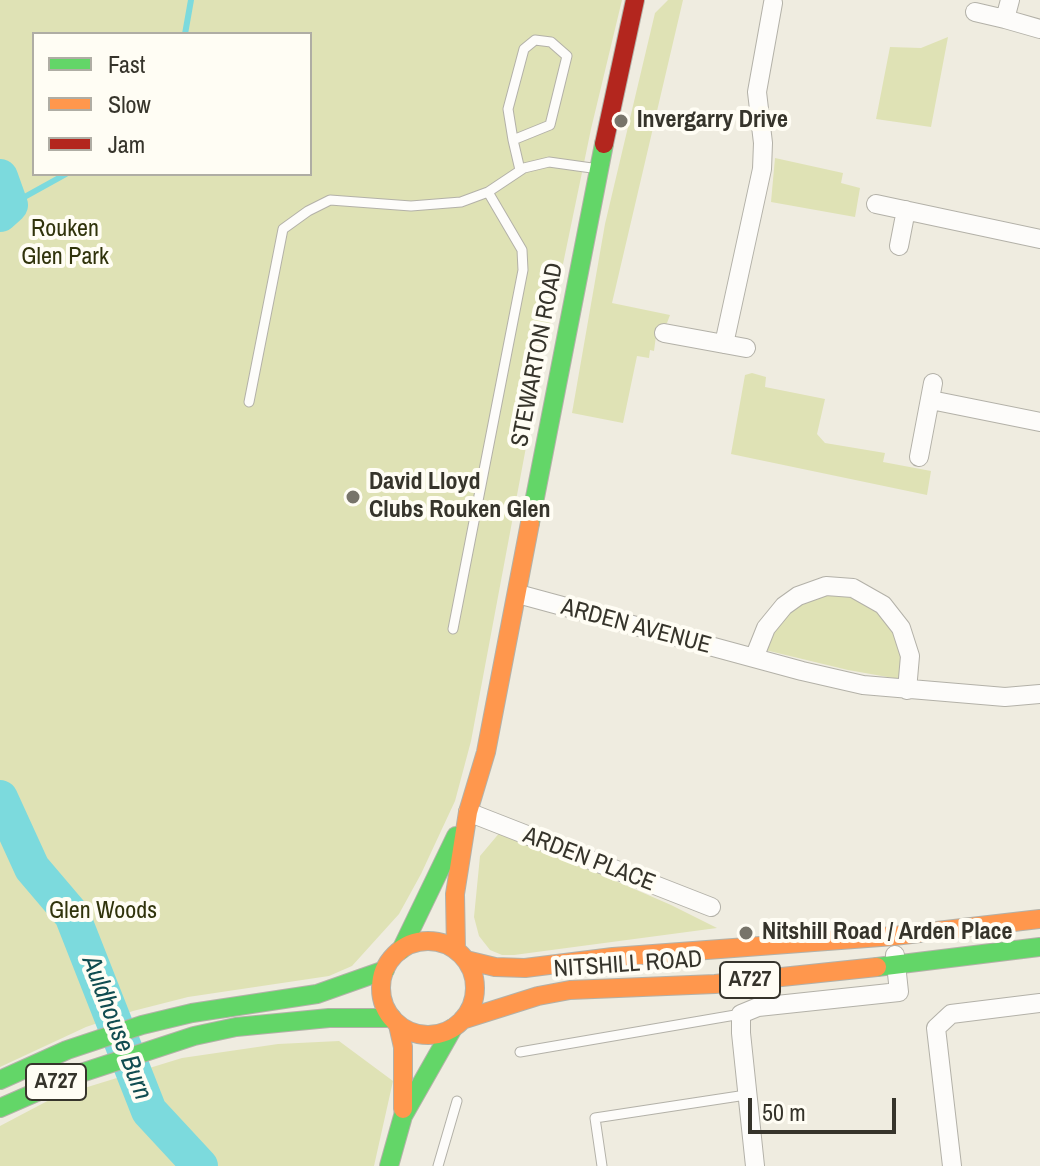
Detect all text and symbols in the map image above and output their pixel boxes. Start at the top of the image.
legend [32,32,312,176]
text: Fast [108,48,145,80]
text: Slow [108,88,151,120]
place label: Invergarry Drive [637,107,788,135]
marker: Invergarry Drive [612,112,630,130]
text: Jam [108,128,145,160]
park label: Rouken Glen Park [21,216,109,272]
street label: STEWARTON ROAD [506,261,570,449]
place label: David Lloyd Clubs Rouken Glen [369,469,551,525]
marker: David Lloyd Clubs Rouken Glen [344,488,362,506]
street label: ARDEN AVENUE [558,593,714,661]
street label: ARDEN PLACE [519,822,659,898]
park label: Glen Woods [49,898,157,926]
place label: Nitshill Road / Arden Place [762,919,1012,947]
marker: Nitshill Road / Arden Place [737,924,755,942]
street label: NITSHILL ROAD [553,945,703,985]
water label: Auldhouse Burn [74,952,158,1104]
road number: A727 [720,962,780,998]
road number: A727 [26,1064,86,1100]
scale bar [752,1082,900,1132]
text: 50 m [762,1096,806,1128]

